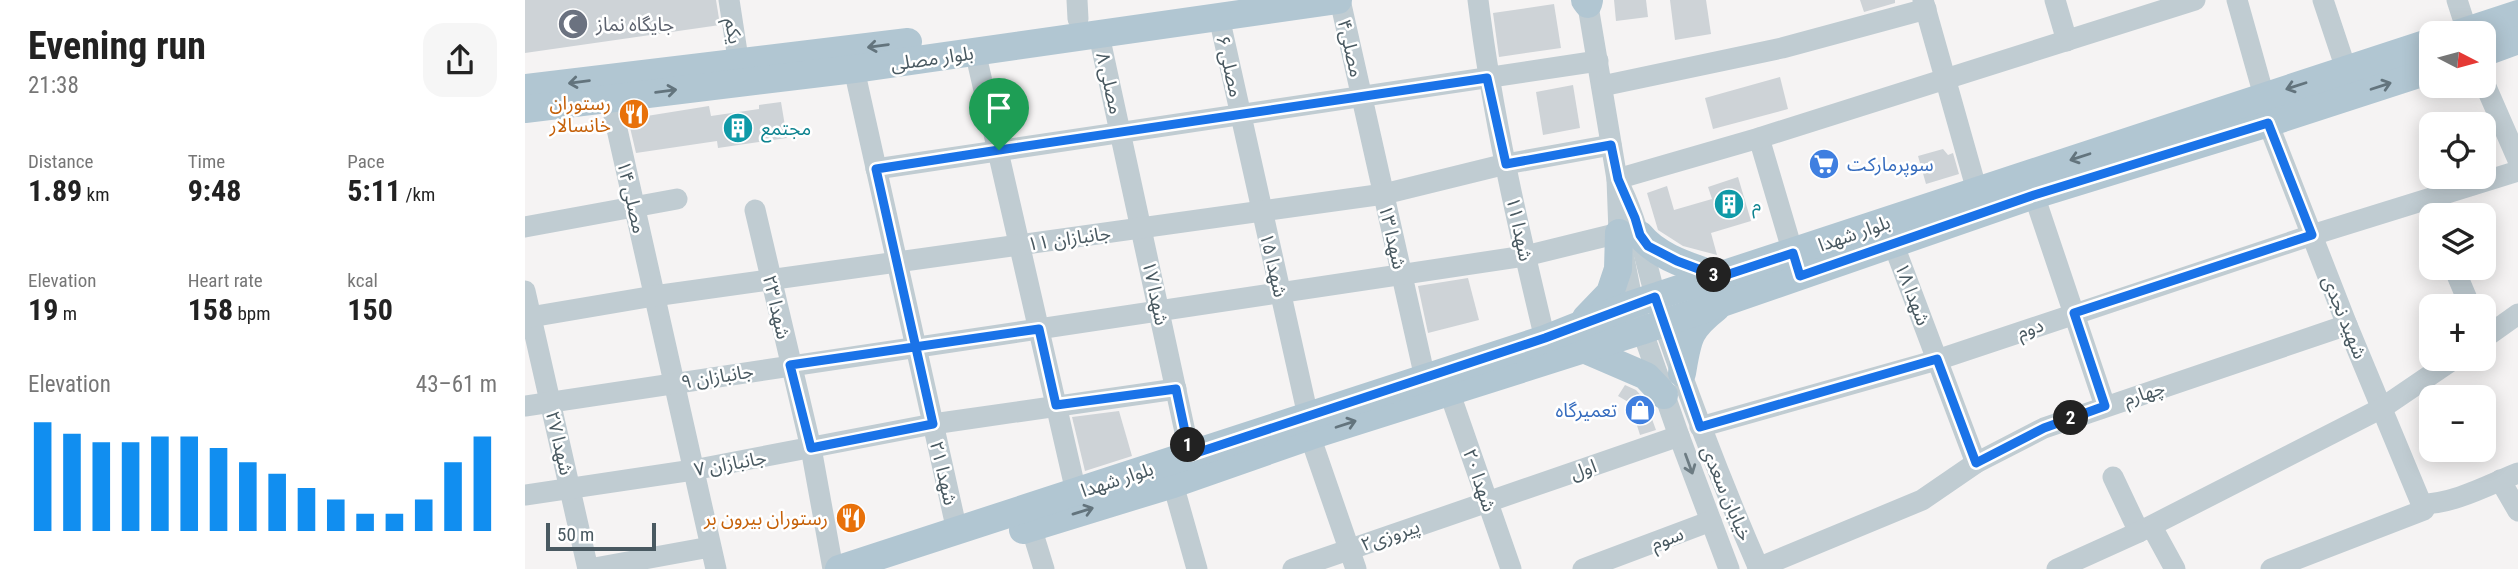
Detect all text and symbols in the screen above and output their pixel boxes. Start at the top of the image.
mosque icon: جایگاه نماز [556,7,590,41]
place label: جایگاه نماز [595,13,674,36]
street label: یکم [717,16,747,46]
street label: مصلی۴ [1333,17,1368,79]
north arrow [2419,21,2495,98]
map controls [2419,21,2496,462]
button: share [423,23,497,97]
text: Evening run [28,24,206,68]
street label: مصلی ۶ [1211,33,1248,99]
one-way arrow [867,40,890,53]
street label: بلوار مصلی [889,41,975,76]
street label: مصلی ۸ [1091,50,1128,116]
text: 21:38 [28,72,79,99]
one-way arrow [568,75,591,88]
pin [969,78,1029,150]
one-way arrow [2369,79,2391,92]
one-way arrow [2285,81,2307,93]
one-way arrow [654,84,676,97]
icon: arrive [980,89,1018,127]
place label: رستوران خانسالار [548,92,611,137]
restaurant icon: رستوران خانسالار [617,97,651,131]
building icon: مجتمع [721,111,755,145]
button: locate [2419,112,2496,189]
place label: مجتمع [761,117,811,143]
supermarket icon: سوپرمارکت [1807,147,1841,181]
text: Distance [28,150,93,173]
text: Time [188,150,225,173]
text: Pace [347,150,385,173]
one-way arrow [2069,152,2091,164]
place label: سوپرمارکت [1847,153,1934,177]
street label: مصلی ۱۴ [612,159,651,236]
text: 1.89 [28,173,82,208]
text: 9:48 [188,173,241,208]
text: 5:11 [347,173,401,208]
text: km [82,183,109,206]
text: /km [401,183,435,206]
building icon: م [1712,187,1746,221]
place label: م [1752,193,1761,219]
street label: شهدا ۱۱ [1501,195,1538,263]
street label: شهدا ۱۳ [1374,203,1411,272]
button: layers [2419,203,2496,280]
street label: بلوار شهدا [1815,210,1893,257]
street label: جانبازان ۱۱ [1026,221,1112,256]
street label: شهدا ۱۵ [1255,231,1292,300]
pin: 3 [1697,258,1731,292]
street label: شهدا ۱۷ [1137,259,1174,327]
street label: شهدا ۱۸ [1890,260,1935,329]
text: 3 [1709,263,1718,286]
text: Elevation [28,269,96,292]
text: Heart rate [188,269,263,292]
text: kcal [347,269,378,292]
street label: شهید نجدی [2317,272,2372,362]
street label: شهدا ۲۳ [758,273,795,342]
text: 19 [28,292,58,327]
text: 158 [188,292,233,327]
text: 150 [347,292,393,327]
button: + [2419,294,2496,371]
text: m [58,302,77,325]
text: bpm [233,302,271,325]
street label: دوم [2014,313,2048,347]
street label: جانبازان ۹ [679,359,755,394]
text: Elevation [28,371,111,398]
text: 43–61 m [416,371,497,398]
street label: چهارم [2121,376,2168,414]
button: − [2419,385,2496,462]
shop icon: تعمیرگاه [1623,393,1657,427]
place label: تعمیرگاه [1556,399,1617,422]
pin: 2 [2053,400,2089,436]
text: 2 [2066,406,2075,429]
street label: شهدا ۲۷ [541,409,578,478]
one-way arrow [1335,417,1357,430]
pin: 1 [1171,428,1205,462]
text: 1 [1183,433,1192,456]
street label: شهدا ۲۱ [925,439,962,508]
street label: خیابان سعدی [1696,442,1757,544]
street label: جانبازان ۷ [692,446,768,481]
street label: شهدا ۲۰ [1458,446,1501,515]
one-way arrow [1684,452,1697,474]
street label: اول [1567,454,1599,485]
street label: بلوار شهدا [1078,457,1156,502]
restaurant icon: رستوران بیرون بر [834,501,868,535]
one-way arrow [1072,504,1094,517]
place label: رستوران بیرون بر [703,507,828,530]
street label: پیروزی۲ [1358,515,1423,557]
scale bar [546,520,656,552]
street label: سوم [1648,522,1688,558]
text: 50 m [557,523,594,546]

